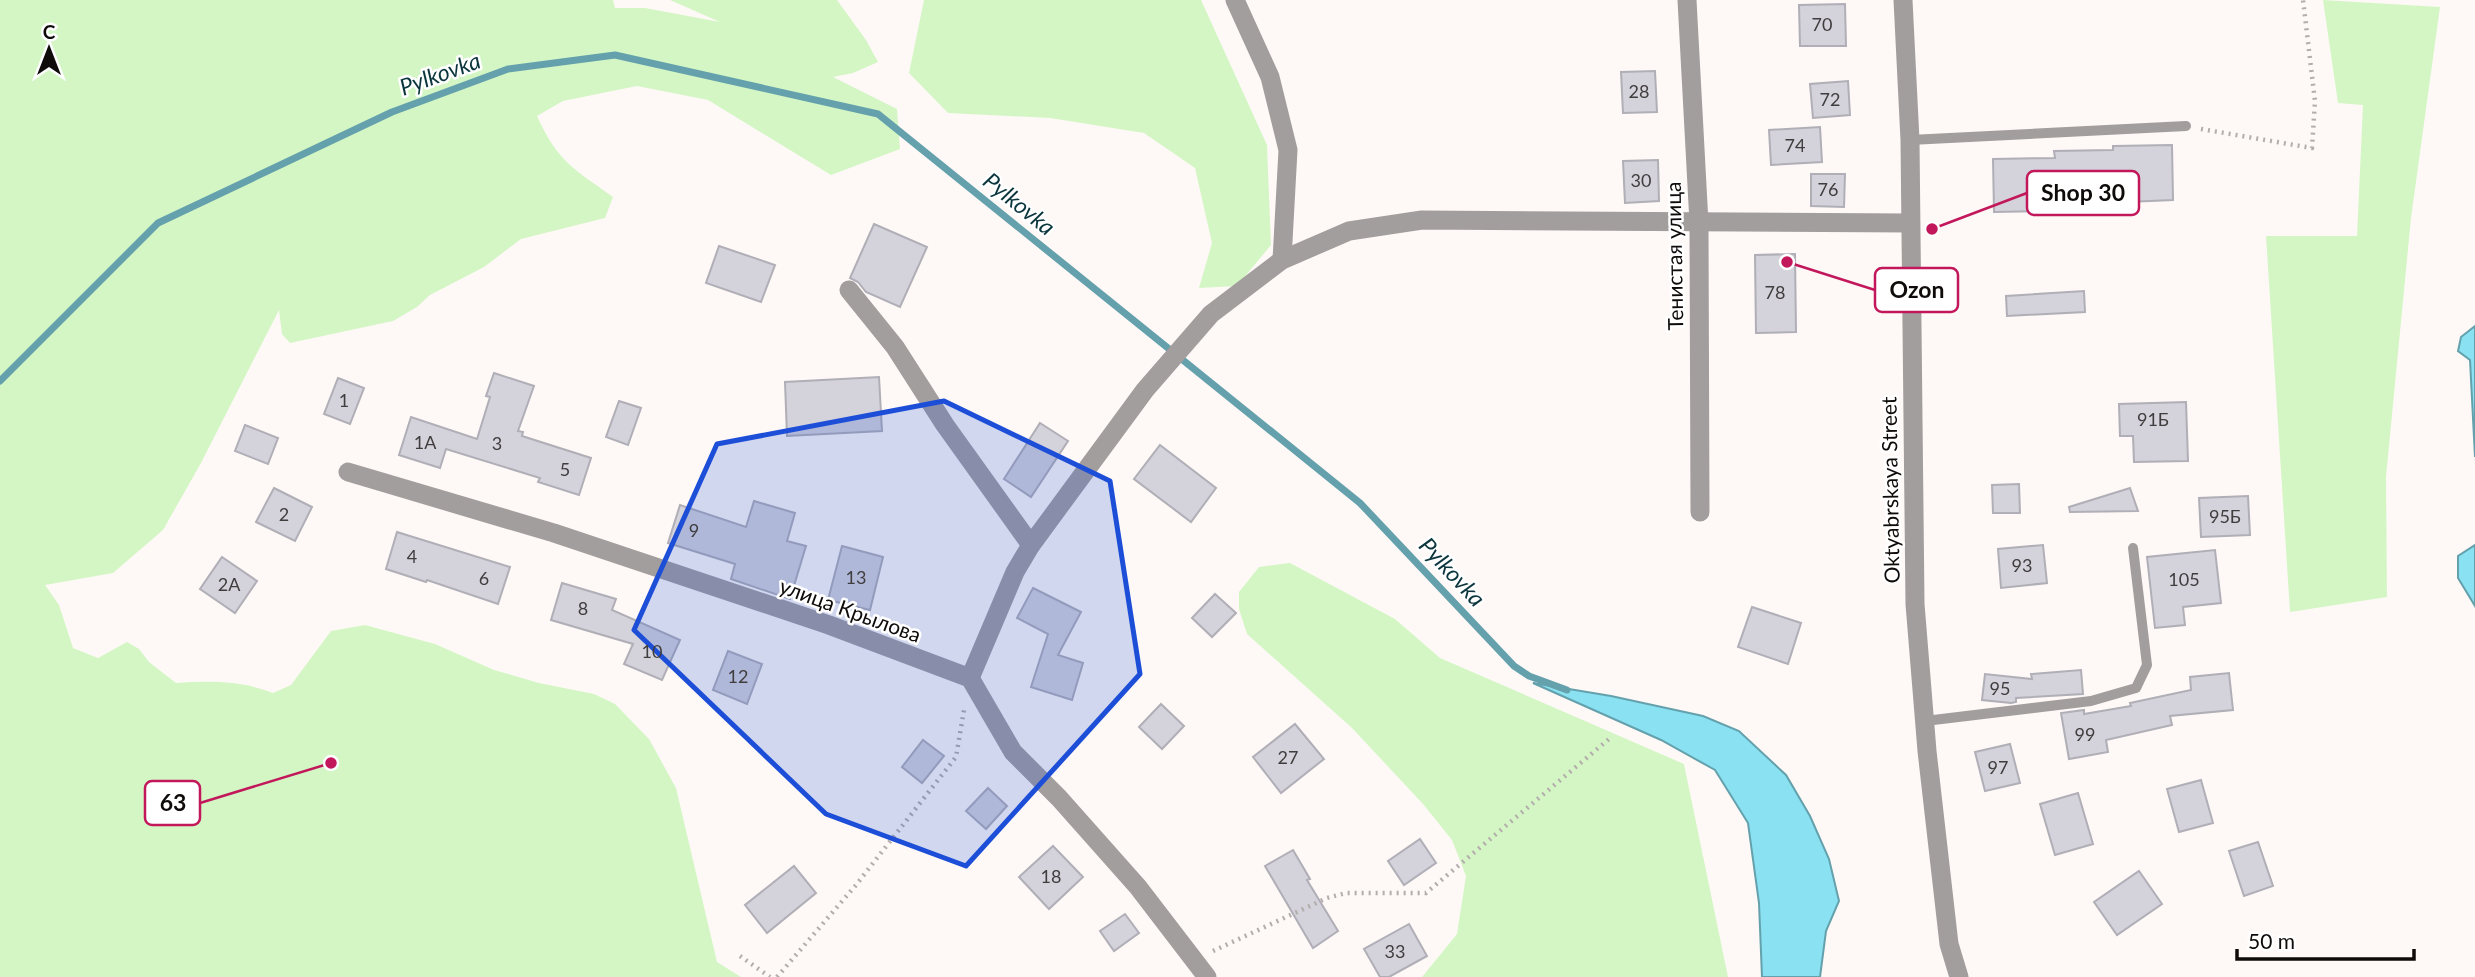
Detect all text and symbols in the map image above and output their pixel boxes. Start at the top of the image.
house number: 70 [1812,13,1832,35]
north arrow [14,14,84,84]
text: С [43,20,56,43]
water label: Pylkovka [395,46,484,101]
house number: 28 [1629,80,1649,102]
house number: 72 [1820,88,1840,110]
house number: 74 [1785,134,1805,156]
water label: Pylkovka [978,166,1061,241]
house number: 30 [1631,169,1651,191]
callout: Shop 30 [2027,171,2139,215]
house number: 76 [1818,178,1838,200]
text: Shop 30 [2041,178,2125,206]
street label: Тенистая улица [1660,181,1687,331]
callout: Ozon [1875,268,1958,312]
text: Ozon [1890,275,1944,303]
house number: 78 [1765,281,1785,303]
house number: 1 [339,389,349,411]
street label: Oktyabrskaya Street [1875,396,1904,584]
house number: 91Б [2137,408,2169,430]
house number: 1А [414,431,437,453]
house number: 3 [492,432,502,454]
house number: 5 [560,458,570,480]
house number: 2 [279,503,289,525]
house number: 95Б [2209,505,2241,527]
house number: 9 [689,519,699,541]
water label: Pylkovka [1414,531,1492,612]
house number: 4 [407,545,417,567]
house number: 93 [2012,554,2032,576]
house number: 13 [846,566,866,588]
house number: 6 [479,567,489,589]
house number: 105 [2168,568,2200,590]
street label: улица Крылова [776,572,925,647]
house number: 2А [218,573,241,595]
house number: 8 [578,597,588,619]
house number: 10 [642,640,662,662]
house number: 12 [728,665,748,687]
house number: 95 [1990,677,2010,699]
house number: 99 [2075,723,2095,745]
house number: 27 [1278,746,1298,768]
house number: 97 [1988,756,2008,778]
callout: 63 [145,781,200,825]
text: 63 [160,788,186,816]
house number: 18 [1041,865,1061,887]
scale bar [2237,918,2414,962]
text: 50 m [2248,928,2295,953]
house number: 33 [1385,940,1405,962]

